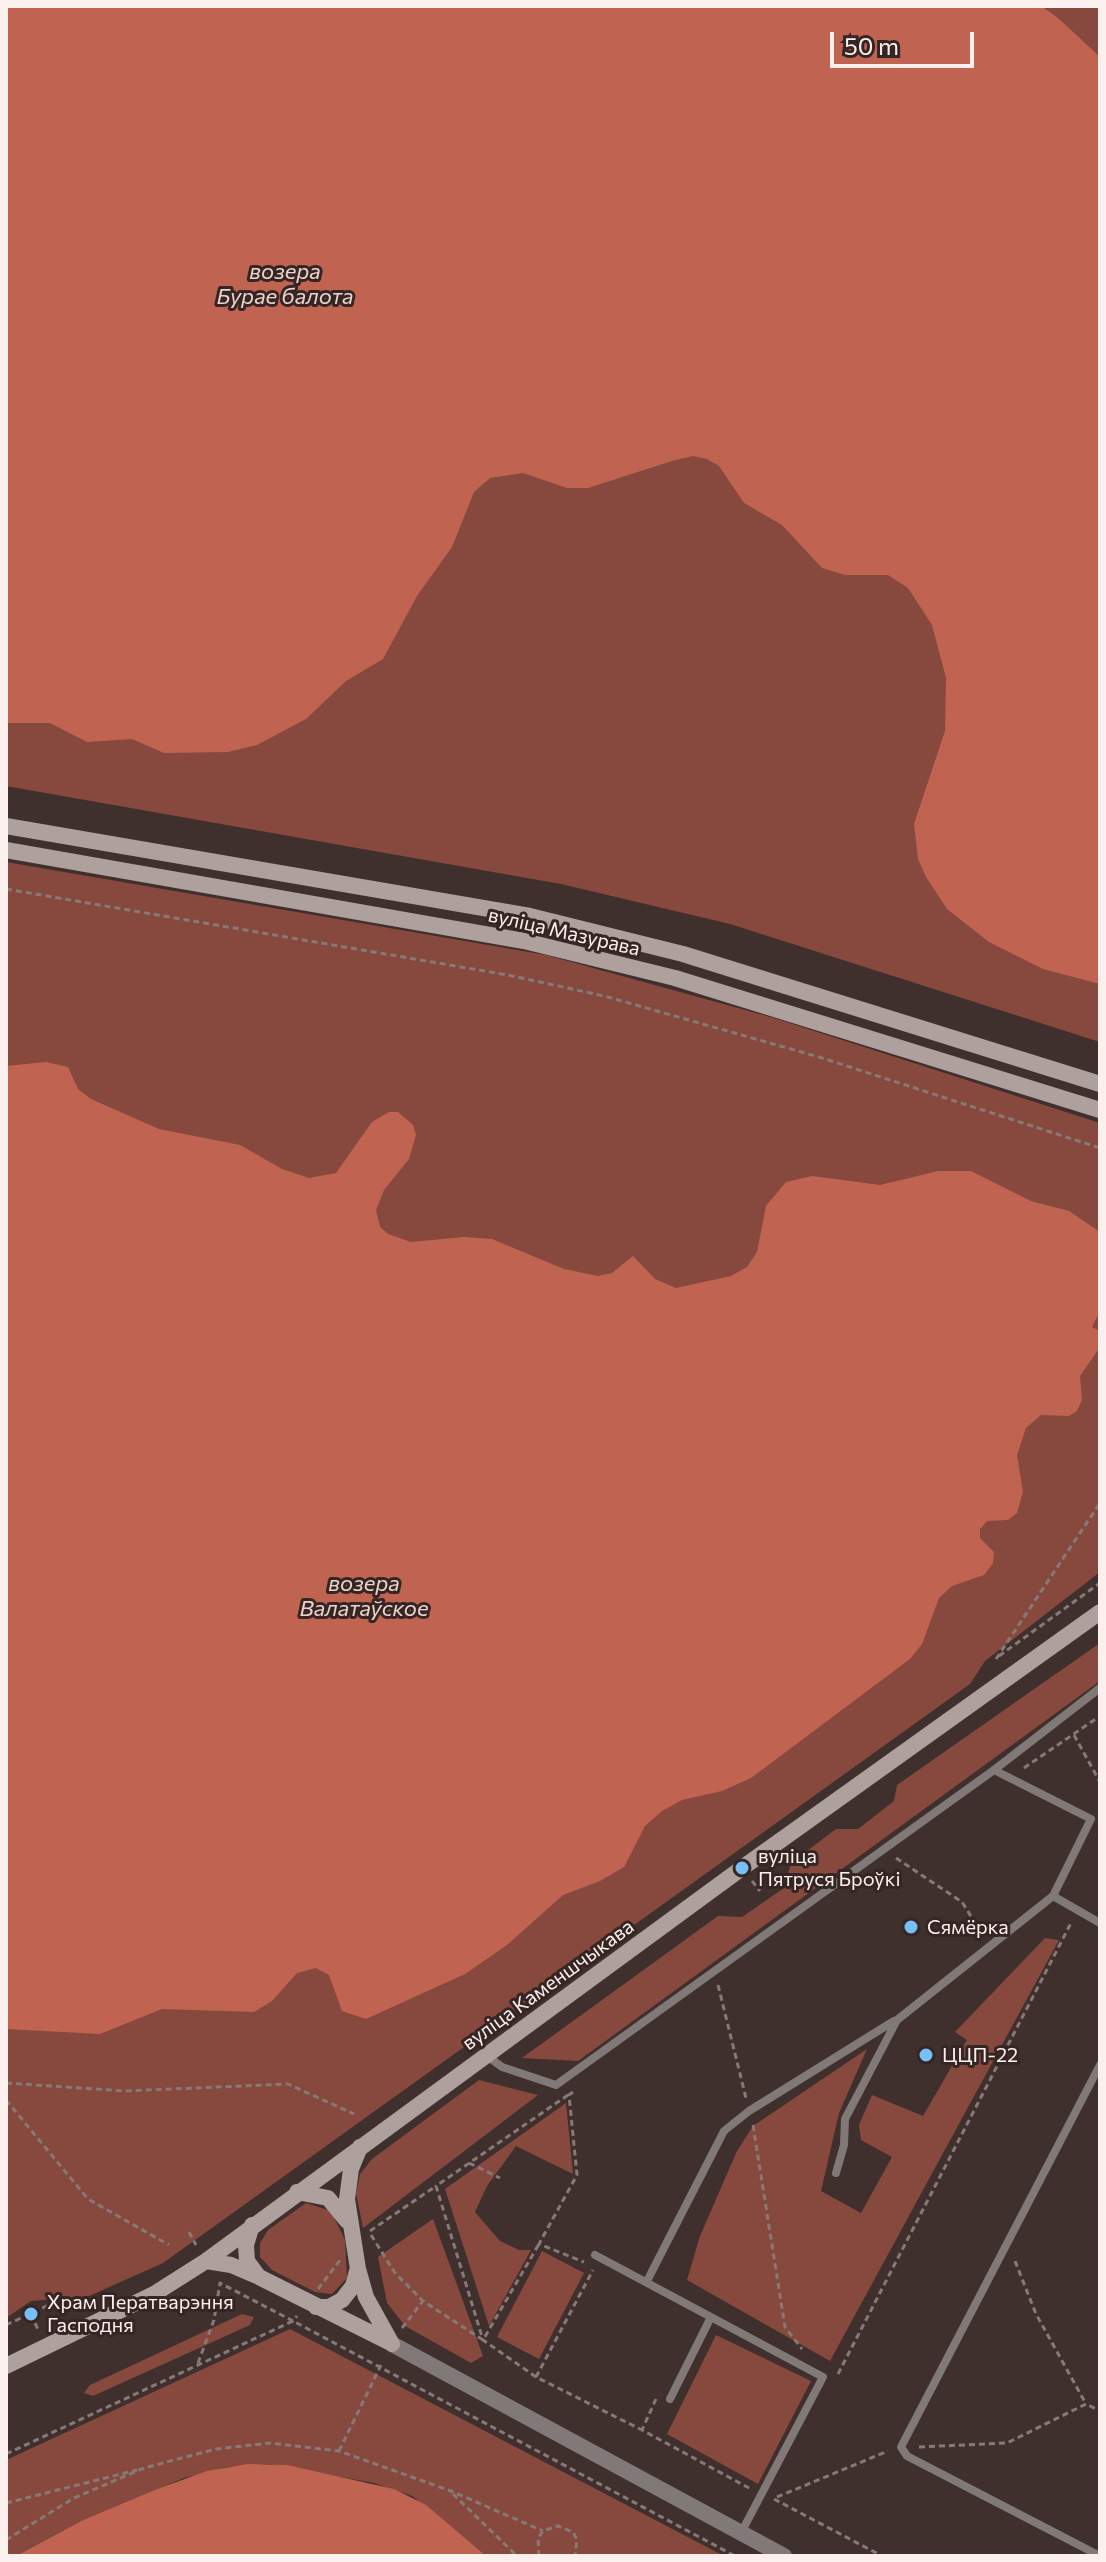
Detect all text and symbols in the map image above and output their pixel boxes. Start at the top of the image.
scale bar [834,16,978,66]
text: 50 m [844,31,899,60]
water label: возера Бурае балота [217,259,353,310]
street label: вуліца Мазурава [486,903,642,961]
water label: возера Валатаўское [299,1571,429,1622]
place label: вуліца Пятруся Броўкі [758,1844,901,1891]
marker: вуліца Пятруся Броўкі [733,1859,751,1877]
street label: вуліца Каменшчыкава [457,1915,639,2055]
place label: Сямёрка [927,1915,1009,1939]
marker: Сямёрка [902,1918,920,1936]
place label: ЦЦП-22 [942,2043,1018,2067]
marker: ЦЦП-22 [917,2046,935,2064]
place label: Храм Ператварэння Гасподня [47,2290,234,2337]
marker: Храм Ператварэння Гасподня [22,2305,40,2323]

